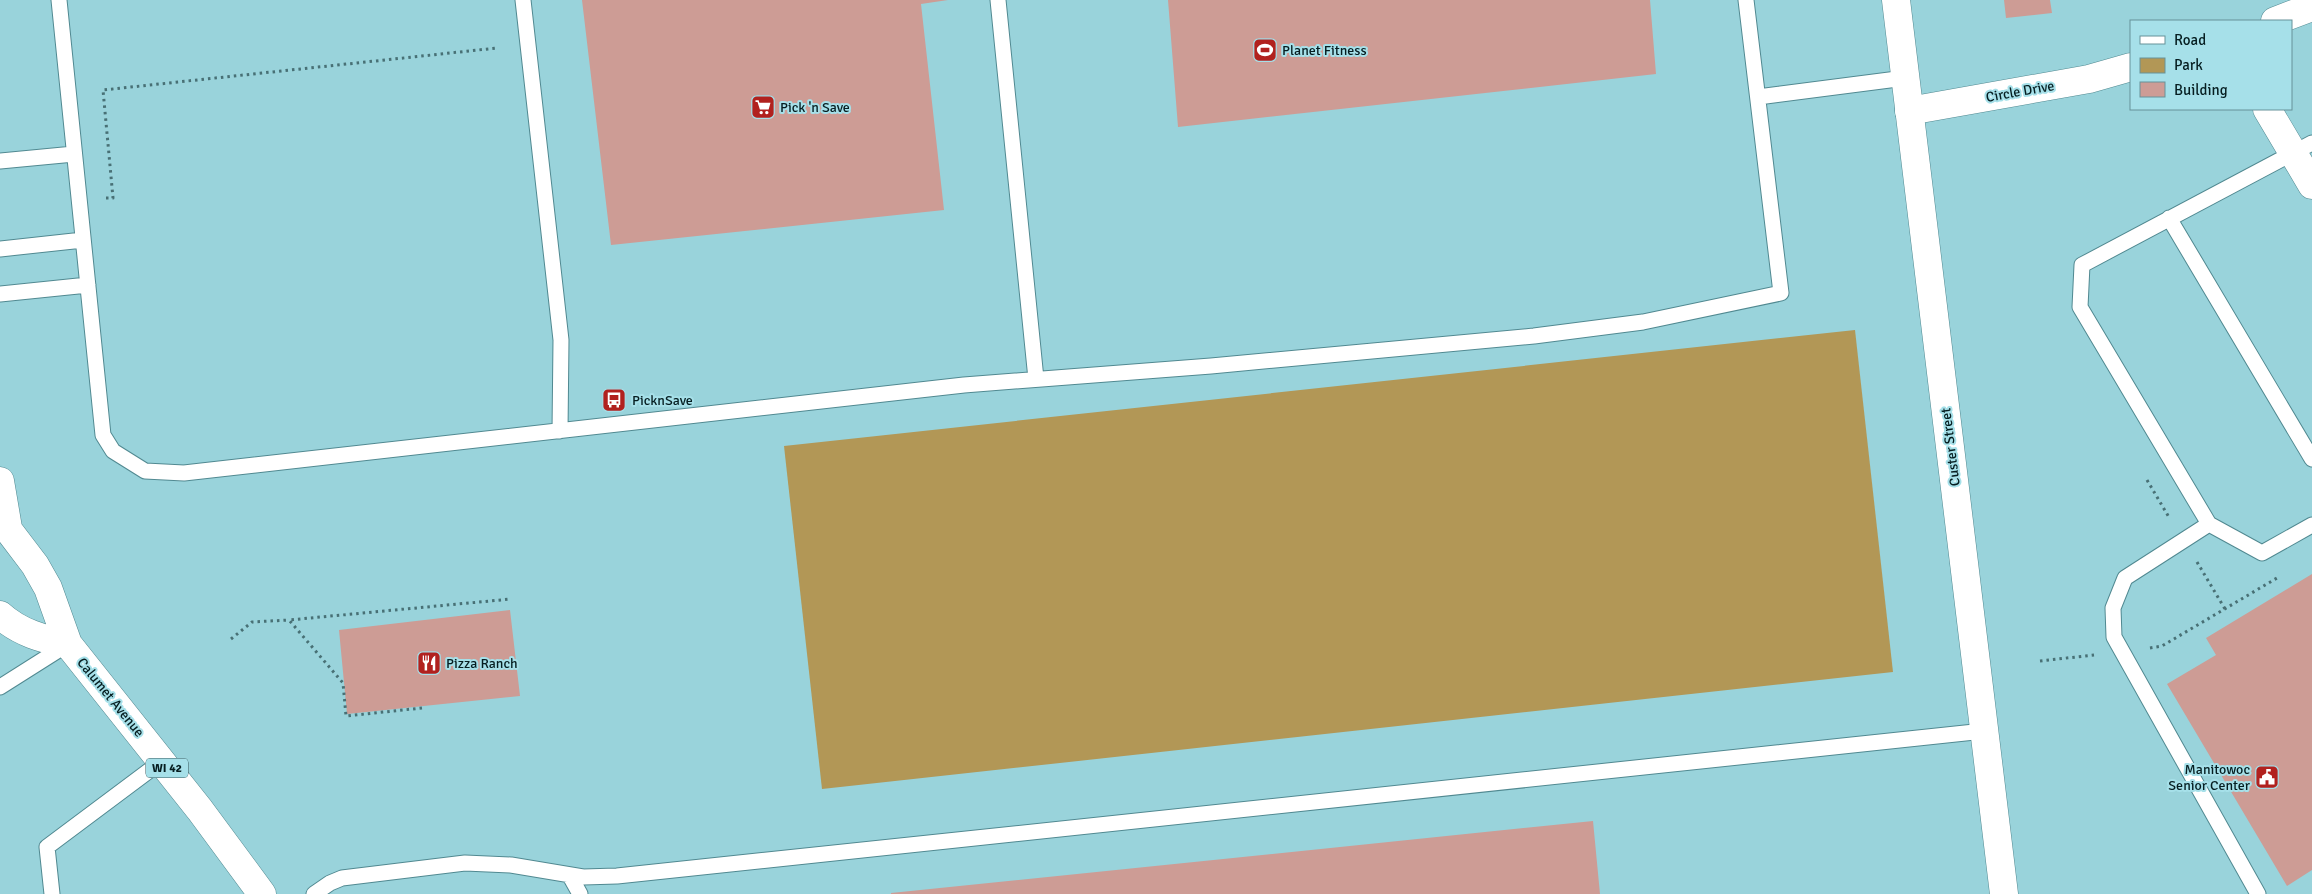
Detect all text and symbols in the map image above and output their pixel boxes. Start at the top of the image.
legend [2130,20,2292,110]
text: Road [2174,31,2206,49]
sports icon: Planet Fitness [1252,37,1278,63]
place label: Planet Fitness [1282,42,1367,59]
text: Park [2174,56,2203,74]
street label: Circle Drive [1985,77,2056,106]
text: Building [2174,81,2228,99]
supermarket icon: Pick 'n Save [750,94,776,120]
place label: Pick 'n Save [780,99,850,116]
bus stop icon: PicknSave [601,387,627,413]
place label: PicknSave [632,392,693,409]
street label: Custer Street [1937,407,1964,487]
restaurant icon: Pizza Ranch [416,650,442,676]
street label: Calumet Avenue [73,654,148,740]
place label: Pizza Ranch [446,655,518,672]
road number: WI 42 [146,758,188,778]
place label: Manitowoc Senior Center [2168,761,2251,794]
public building icon: Manitowoc Senior Center [2254,764,2280,790]

